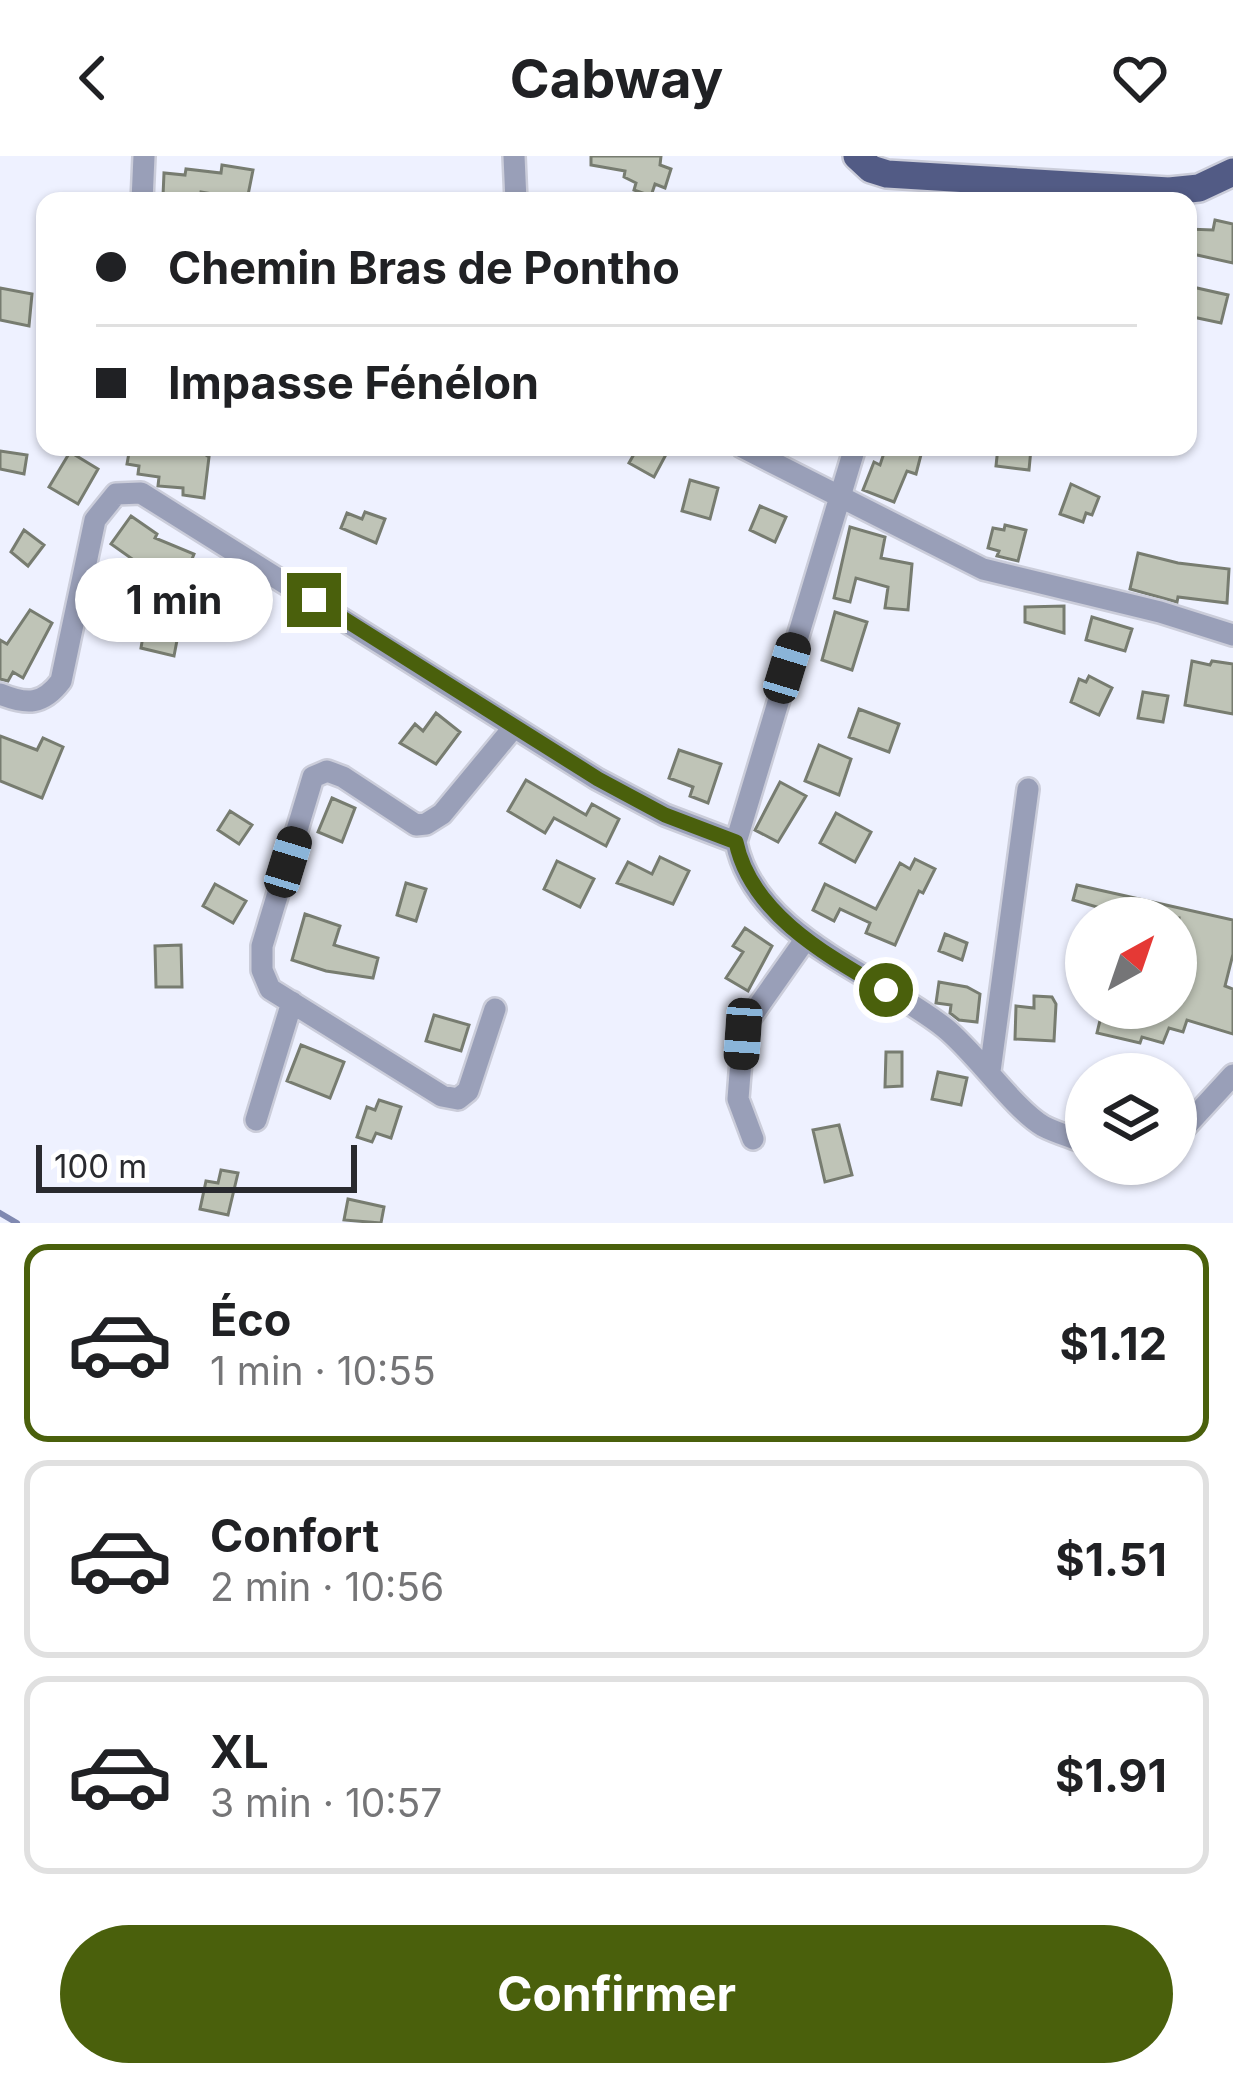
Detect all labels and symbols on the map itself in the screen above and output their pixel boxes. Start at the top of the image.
callout: 1 min [74,558,272,642]
route end [287,573,341,627]
car [759,628,815,708]
car [260,822,316,902]
north arrow [1065,897,1197,1029]
route start [859,963,913,1017]
car [723,997,763,1071]
scale bar [36,1139,357,1192]

